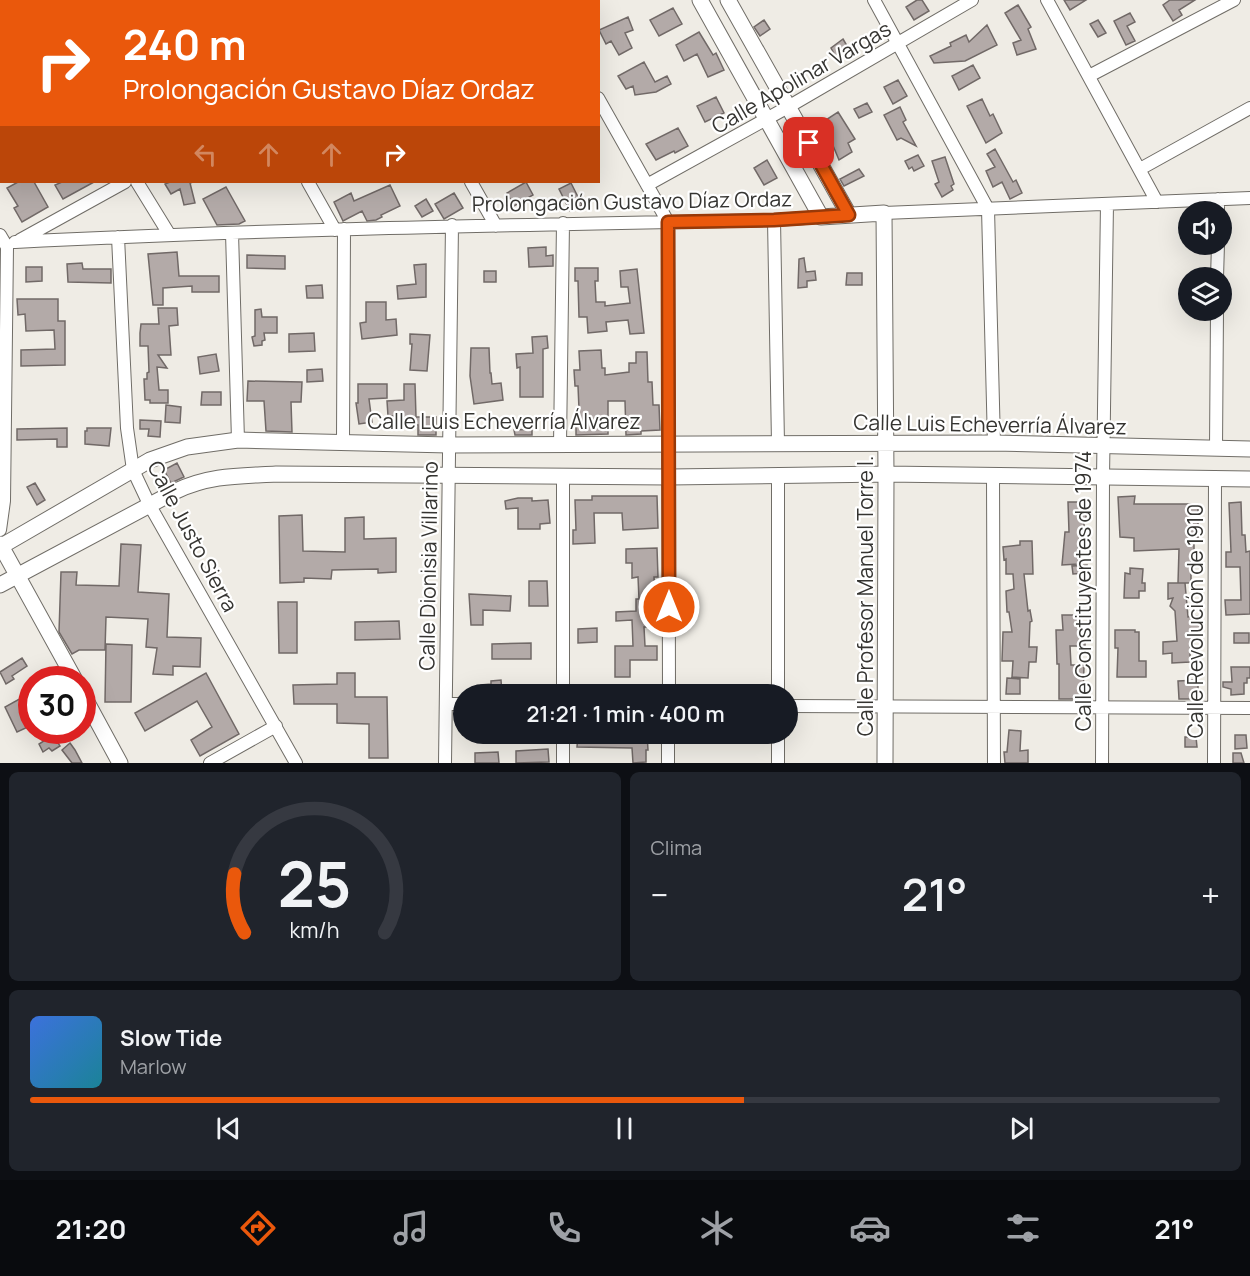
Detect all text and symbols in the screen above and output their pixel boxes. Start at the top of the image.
street label: Calle Apolinar Vargas [706,14,896,140]
text: 240 m [123,15,247,73]
icon: right [24,24,102,102]
text: Prolongación Gustavo Díaz Ordaz [123,70,535,107]
pin [783,117,834,168]
icon: arrive [792,126,825,159]
icon: left [189,138,222,171]
icon: ahead [252,138,285,171]
icon: ahead [315,138,348,171]
icon: right [378,138,411,171]
street label: Prolongación Gustavo Díaz Ordaz [472,184,792,218]
map controls [1178,201,1232,321]
button: sound [1178,201,1232,255]
button: layers [1178,267,1232,321]
street label: Calle Luis Echeverría Álvarez [367,407,641,435]
street label: Calle Luis Echeverría Álvarez [853,408,1127,440]
street label: Calle Constituyentes de 1974 [1069,451,1097,731]
street label: Calle Justo Sierra [141,456,245,616]
street label: Calle Profesor Manuel Torre I. [851,456,879,736]
street label: Calle Dionisia Villarino [412,461,444,671]
street label: Calle Revolución de 1910 [1181,504,1209,738]
position arrow [637,575,701,639]
speed limit sign: 30 [18,666,96,744]
text: 21:21 · 1 min · 400 m [526,699,725,729]
text: Clima [651,834,702,861]
text: 25 [278,840,352,926]
text: 21° [902,863,967,925]
text: − [651,872,668,917]
text: + [1201,872,1220,917]
text: km/h [290,916,340,945]
text: Slow Tide [120,1023,222,1053]
text: Marlow [120,1053,187,1080]
icon: previous [212,1112,245,1145]
icon: pause [608,1112,641,1145]
icon: next [1005,1112,1038,1145]
icon: directions [237,1207,279,1249]
icon: music [390,1207,432,1249]
icon: phone [543,1207,585,1249]
icon: climate [696,1207,738,1249]
icon: car [849,1207,891,1249]
icon: filters [1002,1207,1044,1249]
text: 21:20 [55,1210,126,1247]
text: 21° [1154,1210,1195,1247]

